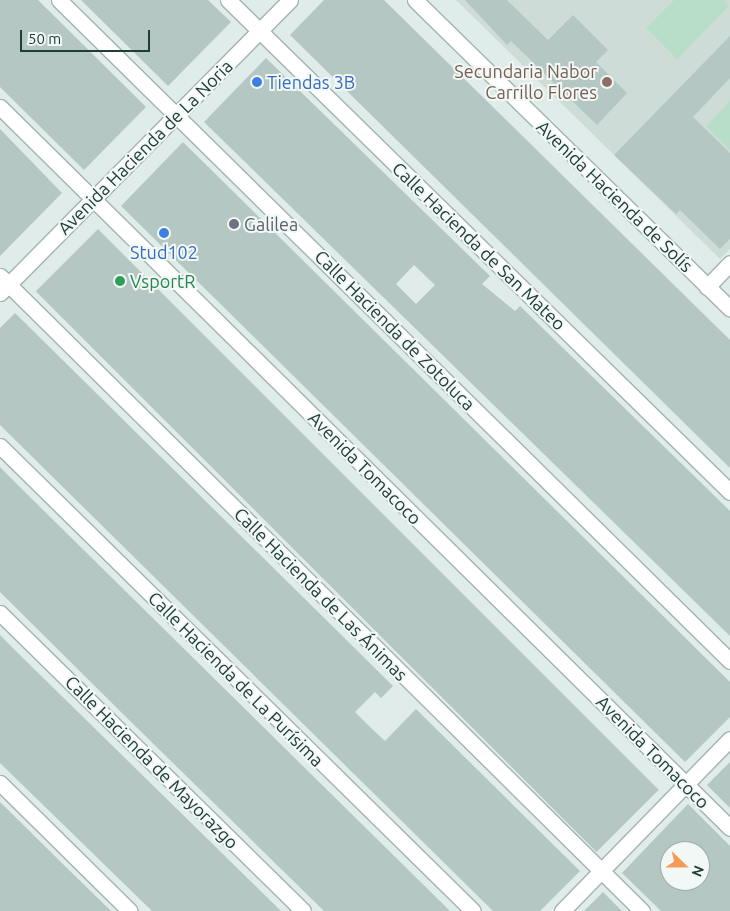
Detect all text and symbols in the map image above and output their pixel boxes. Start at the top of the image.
scale bar [22,20,152,52]
text: 50 m [28,30,61,47]
street label: Avenida Hacienda de La Noria [53,55,237,239]
place label: Secundaria Nabor Carrillo Flores [454,61,597,104]
place label: Tiendas 3B [267,71,355,93]
marker: Tiendas 3B [251,76,263,88]
marker: Secundaria Nabor Carrillo Flores [601,76,613,88]
street label: Avenida Hacienda de Solís [532,116,698,276]
street label: Calle Hacienda de San Mateo [388,157,570,335]
place label: Galilea [244,213,298,235]
marker: Galilea [228,218,240,230]
marker: Stud102 [158,227,170,239]
place label: Stud102 [130,241,198,263]
street label: Calle Hacienda de Zotoluca [310,245,480,415]
place label: VsportR [130,270,195,292]
marker: VsportR [114,275,126,287]
street label: Avenida Tomacoco [304,407,426,529]
street label: Calle Hacienda de Las Ánimas [230,503,412,685]
street label: Calle Hacienda de La Purísima [144,587,328,771]
street label: Calle Hacienda de Mayorazgo [61,671,243,853]
street label: Avenida Tomacoco [592,691,714,813]
north arrow [660,841,710,891]
text: N [689,863,707,879]

